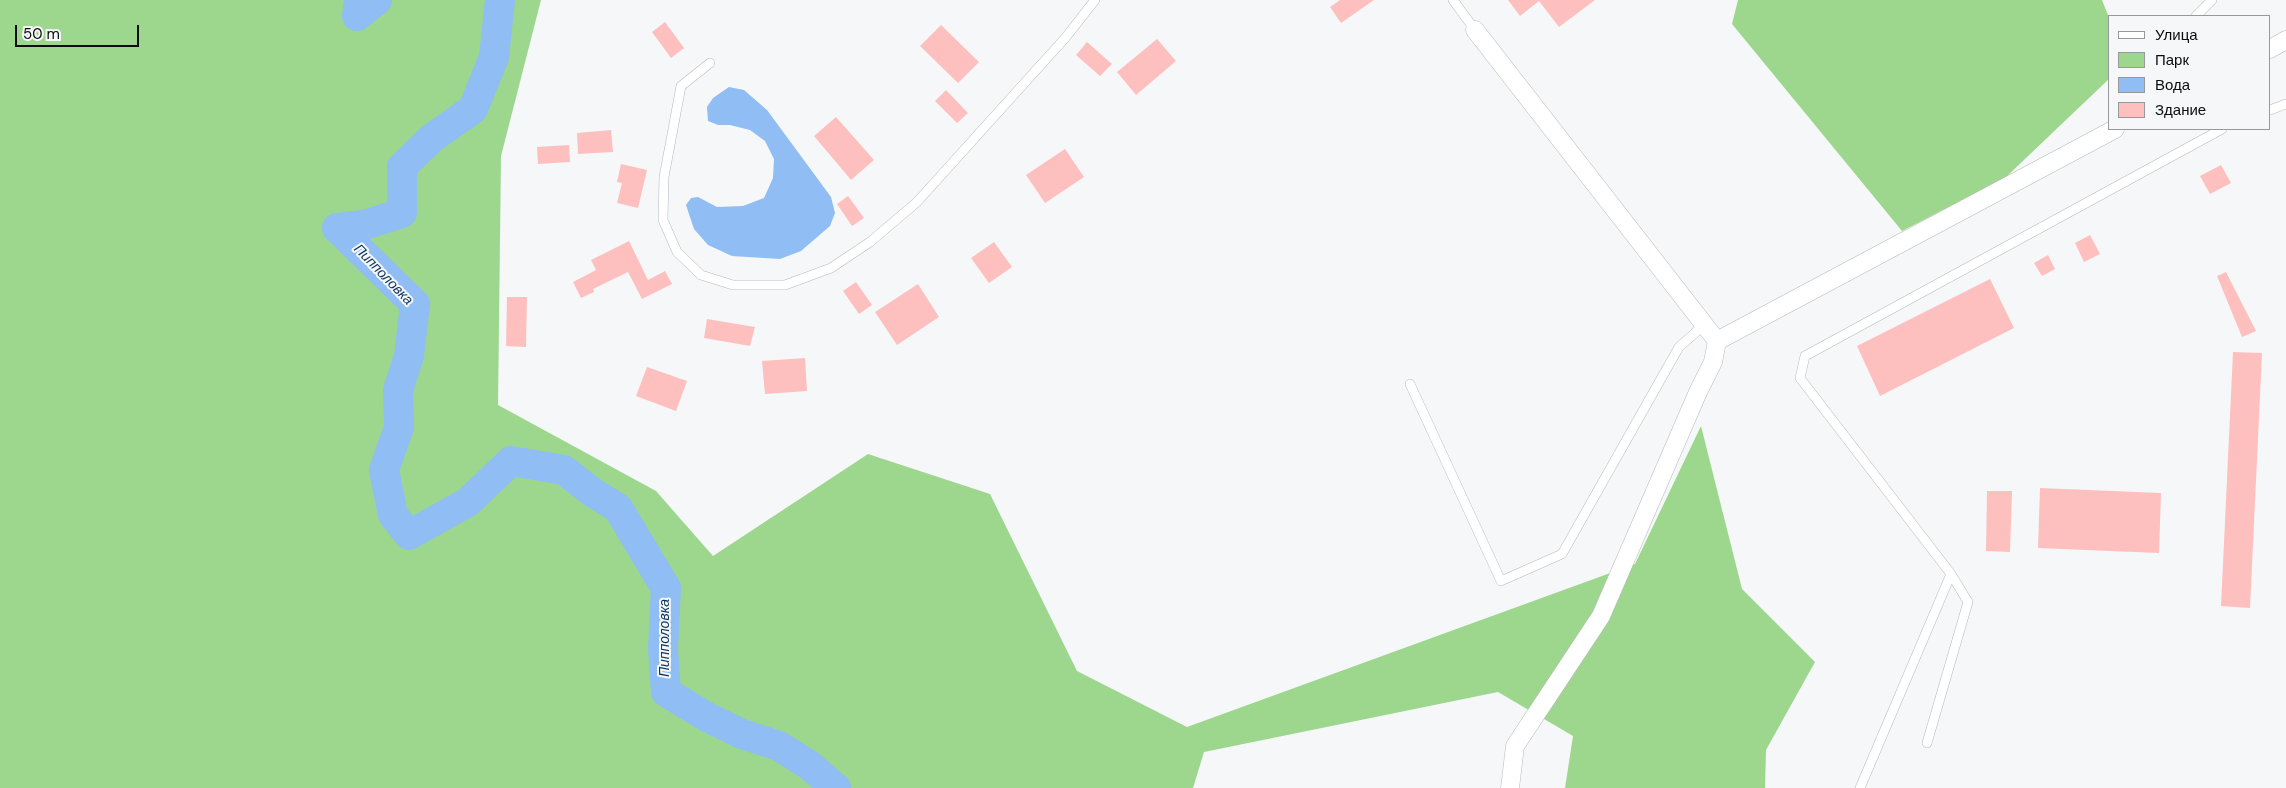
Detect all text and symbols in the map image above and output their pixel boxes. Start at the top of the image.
scale bar [18,15,141,47]
legend [2108,15,2271,130]
text: 50 m [23,24,60,44]
text: Улица [2155,25,2198,45]
text: Парк [2155,50,2189,70]
text: Вода [2155,75,2190,95]
text: Здание [2155,100,2206,120]
water label: Пипполовка [350,241,416,309]
water label: Пипполовка [657,599,673,677]

